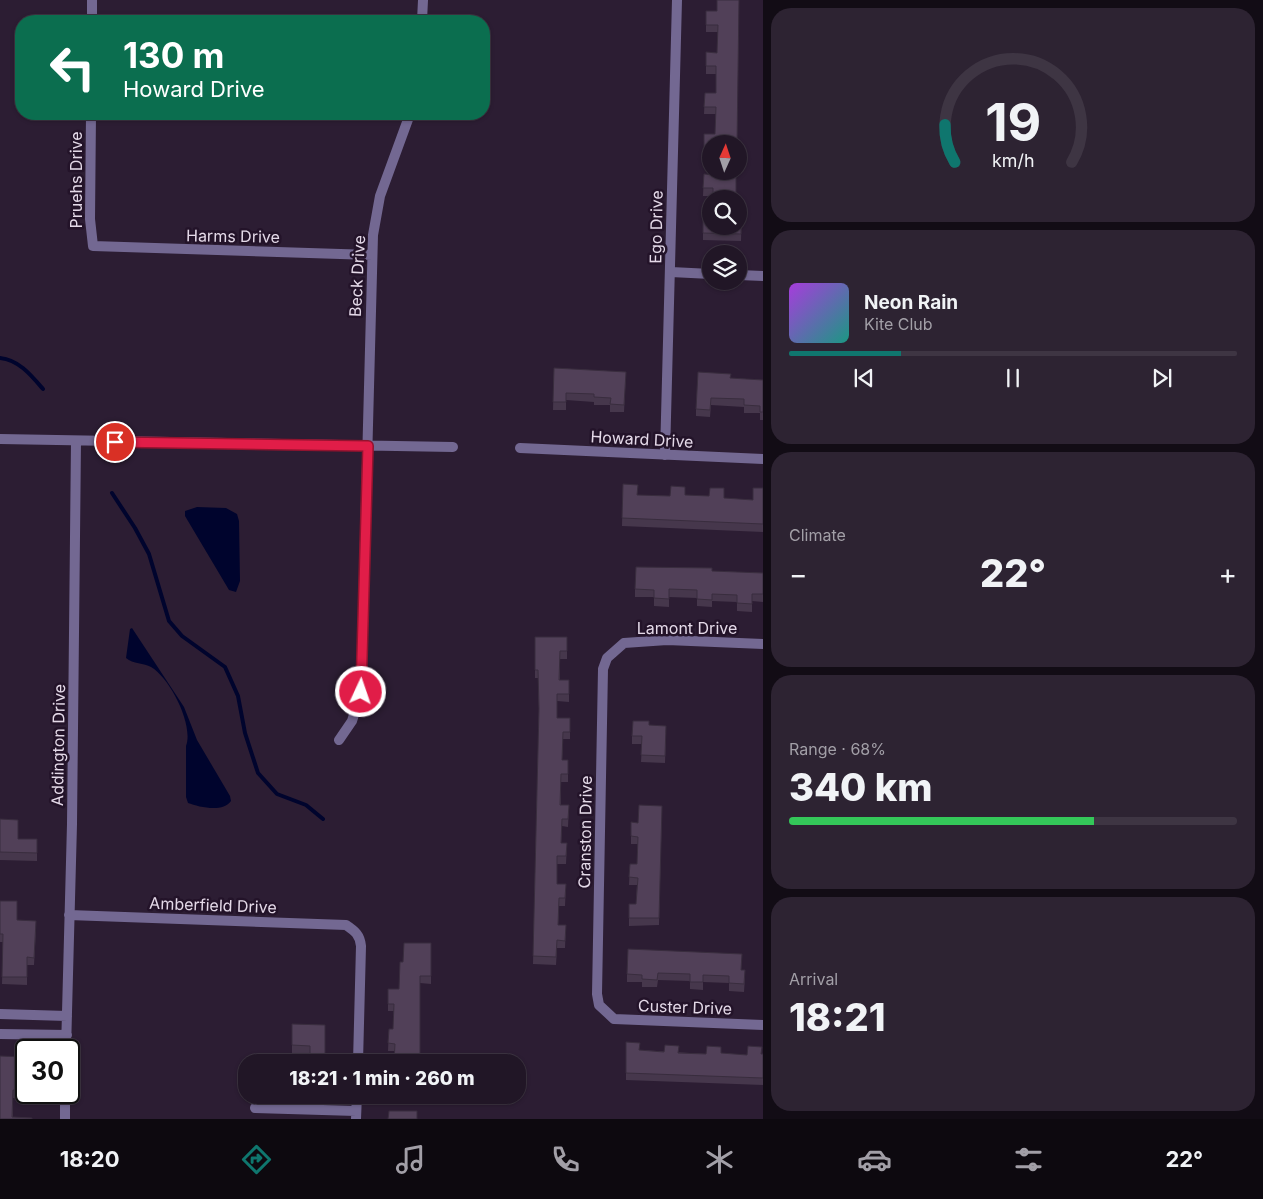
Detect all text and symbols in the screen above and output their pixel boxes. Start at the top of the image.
text: 130 m [123,34,225,76]
icon: left [40,35,105,100]
text: Howard Drive [123,76,265,102]
text: 19 [985,91,1041,154]
street label: Pruehs Drive [66,131,86,229]
north arrow [702,135,748,180]
map controls [702,135,747,290]
text: km/h [992,150,1034,171]
street label: Ego Drive [645,190,667,264]
button: search [702,190,747,235]
street label: Harms Drive [186,225,280,247]
street label: Beck Drive [345,235,369,317]
button: layers [702,245,747,290]
text: Neon Rain [864,291,958,314]
text: Kite Club [864,314,933,334]
icon: previous [850,364,878,392]
icon: pause [999,364,1027,392]
icon: next [1148,364,1176,392]
pin [94,421,136,463]
street label: Howard Drive [590,426,694,452]
icon: arrive [101,428,129,456]
text: Climate [789,525,846,545]
text: 22° [980,550,1046,596]
text: − [789,557,808,591]
text: + [1218,557,1237,591]
street label: Lamont Drive [637,618,737,638]
position arrow [334,665,386,717]
street label: Addington Drive [47,684,69,806]
text: Range · 68% [789,739,886,759]
text: 340 km [789,764,932,810]
street label: Cranston Drive [574,775,596,889]
street label: Amberfield Drive [149,893,277,917]
text: Arrival [789,969,838,989]
text: 18:21 [789,994,885,1040]
street label: Custer Drive [638,995,732,1019]
speed limit sign: 30 [15,1039,80,1104]
text: 18:21 · 1 min · 260 m [289,1067,475,1090]
icon: directions [239,1142,274,1177]
icon: music [393,1142,428,1177]
icon: phone [548,1142,583,1177]
icon: climate [702,1142,737,1177]
icon: car [857,1142,892,1177]
icon: filters [1011,1142,1046,1177]
text: 18:20 [60,1146,120,1172]
text: 22° [1165,1146,1203,1172]

